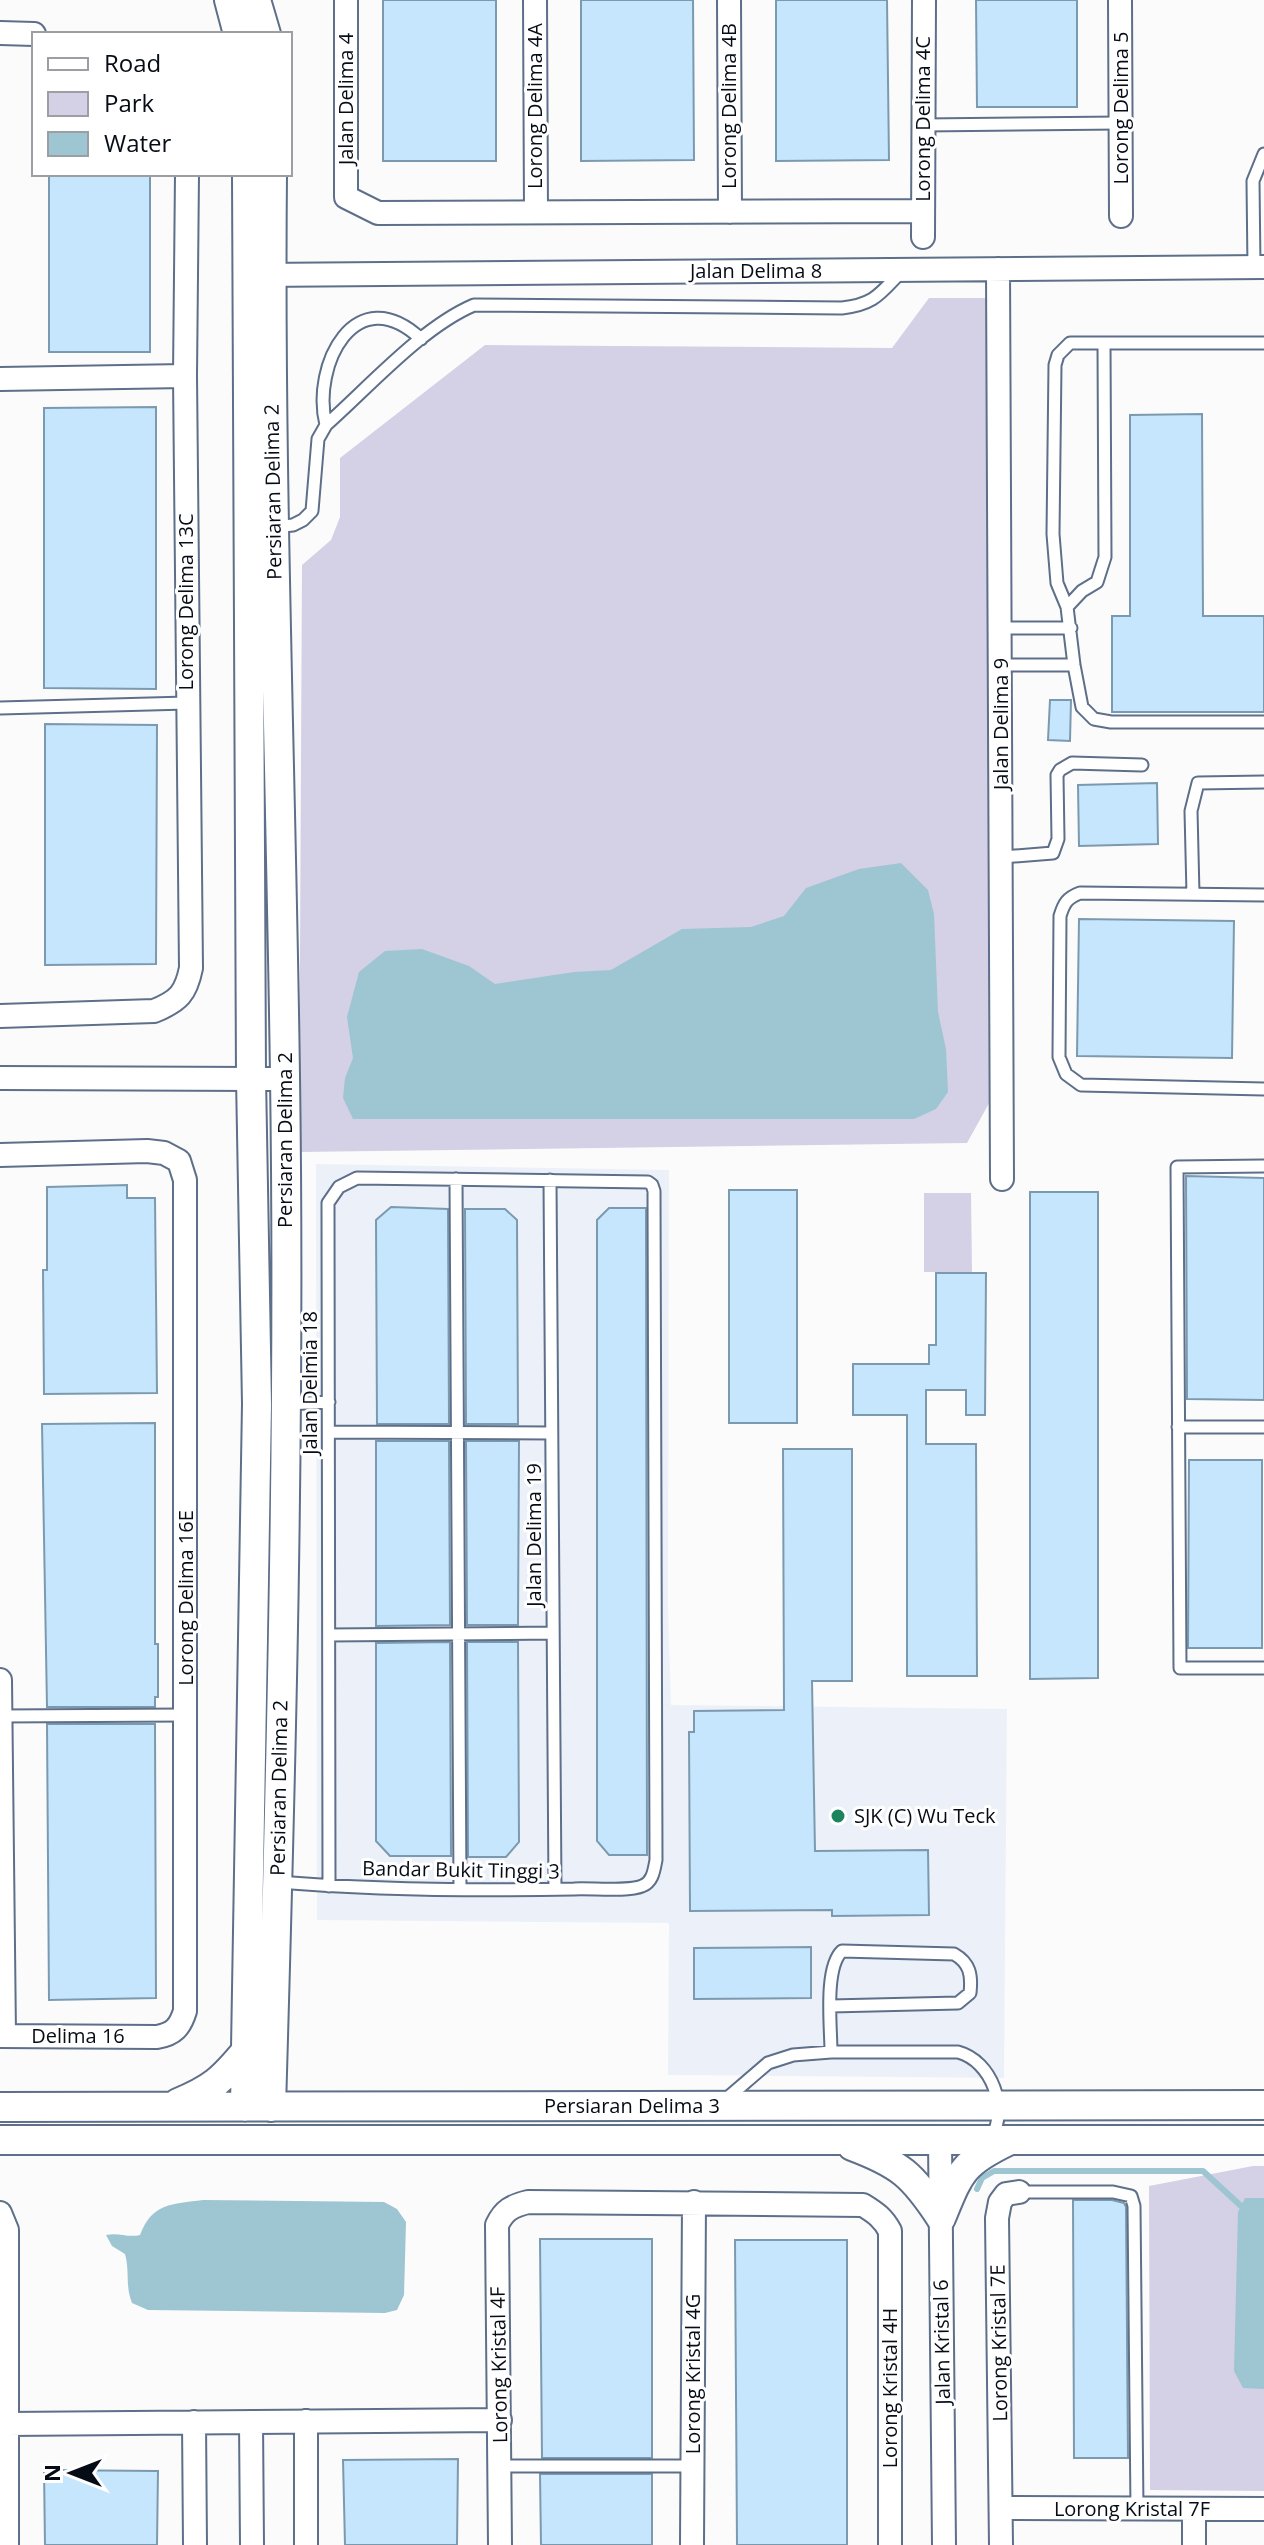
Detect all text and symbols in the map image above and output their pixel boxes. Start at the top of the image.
street label: Lorong Delima 4A [521,23,548,189]
street label: Lorong Delima 4B [715,23,742,189]
street label: Lorong Delima 5 [1107,31,1134,185]
legend [32,32,292,176]
street label: Jalan Delima 4 [332,32,359,167]
street label: Lorong Delima 4C [909,36,936,202]
text: Road [104,46,161,79]
text: Park [104,86,155,119]
text: Water [104,126,172,159]
street label: Jalan Delima 8 [688,257,822,284]
street label: Persiaran Delima 2 [257,404,288,580]
street label: Lorong Delima 13C [172,513,199,691]
street label: Jalan Delima 9 [987,658,1014,792]
street label: Persiaran Delima 2 [271,1052,298,1228]
street label: Jalan Delmia 18 [296,1311,323,1457]
street label: Jalan Delima 19 [520,1463,547,1609]
street label: Lorong Delima 16E [172,1510,199,1686]
street label: Persiaran Delima 2 [263,1700,294,1876]
place label: SJK (C) Wu Teck [854,1802,996,1829]
marker: SJK (C) Wu Teck [829,1807,847,1825]
street label: Bandar Bukit Tinggi 3 [362,1854,560,1885]
street label: Delima 16 [31,2022,125,2049]
street label: Persiaran Delima 3 [544,2092,720,2119]
street label: Lorong Kristal 7E [984,2264,1013,2422]
street label: Jalan Kristal 6 [927,2279,956,2407]
street label: Lorong Kristal 4F [484,2287,513,2443]
street label: Lorong Kristal 4G [679,2294,706,2454]
street label: Lorong Kristal 4H [876,2308,903,2468]
north arrow [32,2433,112,2513]
text: N [36,2464,66,2482]
street label: Lorong Kristal 7F [1054,2495,1210,2522]

